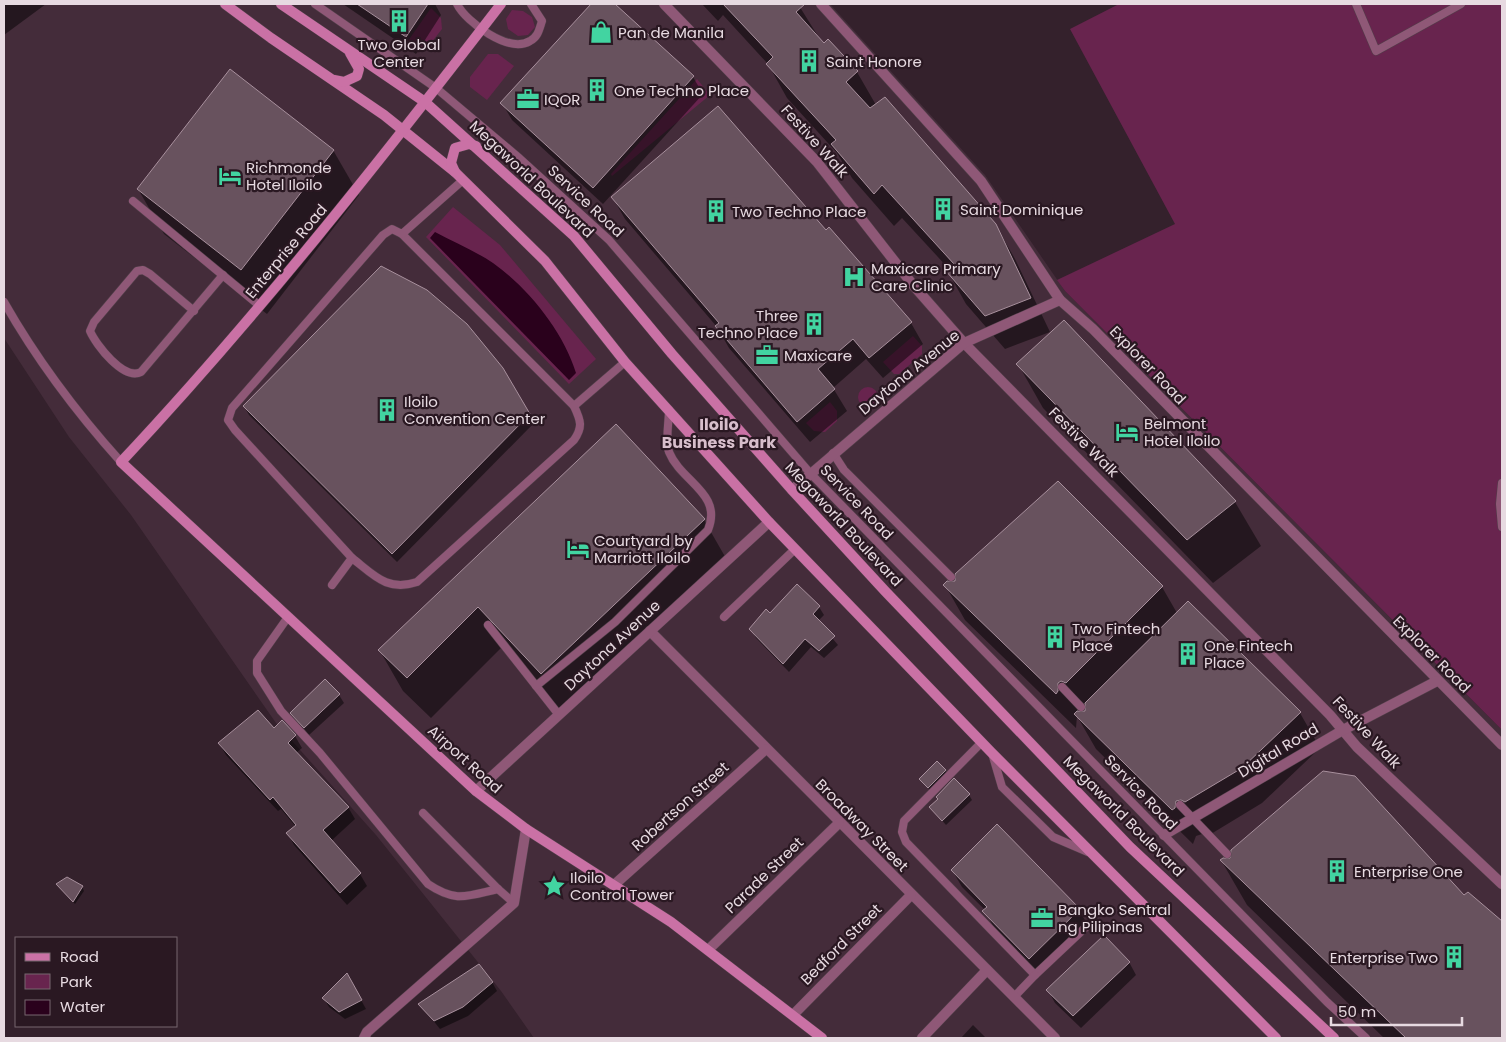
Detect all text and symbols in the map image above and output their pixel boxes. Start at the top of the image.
building icon: Two Global Center [386,8,412,34]
shop icon: Pan de Manila [588,19,614,45]
place label: Pan de Manila [618,22,724,43]
place label: Two Global Center [358,34,440,72]
building icon: Saint Honore [796,48,822,74]
place label: Saint Honore [826,51,922,72]
building icon: One Techno Place [584,77,610,103]
place label: One Techno Place [614,80,749,101]
office icon: IQOR [515,86,541,112]
place label: IQOR [544,89,580,110]
street label: Festive Walk [776,100,854,182]
street label: Megaworld Boulevard [465,116,599,242]
place label: Richmonde Hotel Iloilo [246,157,332,195]
street label: Service Road [543,160,629,242]
hotel icon: Richmonde Hotel Iloilo [217,163,243,189]
building icon: Saint Dominique [930,196,956,222]
building icon: Two Techno Place [703,198,729,224]
street label: Enterprise Road [240,199,332,303]
place label: Saint Dominique [960,199,1083,220]
place label: Two Techno Place [732,201,866,222]
place label: Maxicare Primary Care Clinic [871,258,1001,296]
hospital icon: Maxicare Primary Care Clinic [841,264,867,290]
place label: Three Techno Place [698,305,798,343]
building icon: Three Techno Place [801,311,827,337]
street label: Explorer Road [1105,321,1191,409]
street label: Daytona Avenue [854,325,964,419]
office icon: Maxicare [754,342,780,368]
place label: Maxicare [784,345,852,366]
place label: Iloilo Convention Center [404,391,546,429]
building icon: Iloilo Convention Center [374,397,400,423]
street label: Festive Walk [1044,402,1124,482]
district label: Iloilo Business Park [662,413,776,454]
place label: Belmont Hotel Iloilo [1144,413,1220,451]
hotel icon: Belmont Hotel Iloilo [1114,419,1140,445]
street label: Megaworld Boulevard [781,457,907,591]
street label: Service Road [816,460,898,544]
place label: Courtyard by Marriott Iloilo [594,530,693,568]
hotel icon: Courtyard by Marriott Iloilo [565,536,591,562]
street label: Daytona Avenue [559,595,665,695]
street label: Explorer Road [1389,611,1475,697]
place label: Two Fintech Place [1072,618,1160,656]
building icon: Two Fintech Place [1042,624,1068,650]
place label: One Fintech Place [1204,635,1293,673]
building icon: One Fintech Place [1175,641,1201,667]
street label: Festive Walk [1328,691,1406,773]
street label: Digital Road [1234,718,1322,782]
street label: Airport Road [423,720,507,798]
street label: Service Road [1100,750,1182,834]
street label: Megaworld Boulevard [1059,751,1189,881]
street label: Robertson Street [627,757,733,855]
street label: Broadway Street [811,774,913,876]
street label: Parade Street [720,832,808,918]
building icon: Enterprise One [1324,858,1350,884]
place label: Enterprise One [1354,861,1463,882]
place label: Iloilo Control Tower [570,867,674,905]
place icon: Iloilo Control Tower [541,873,567,899]
street label: Bedford Street [796,899,886,989]
place label: Bangko Sentral ng Pilipinas [1058,899,1171,937]
office icon: Bangko Sentral ng Pilipinas [1029,905,1055,931]
legend [15,937,178,1027]
building icon: Enterprise Two [1441,944,1467,970]
text: Road [60,946,99,967]
place label: Enterprise Two [1330,947,1438,968]
text: Park [60,971,92,992]
scale bar [1331,994,1462,1026]
text: Water [60,996,106,1017]
text: 50 m [1338,1001,1376,1022]

